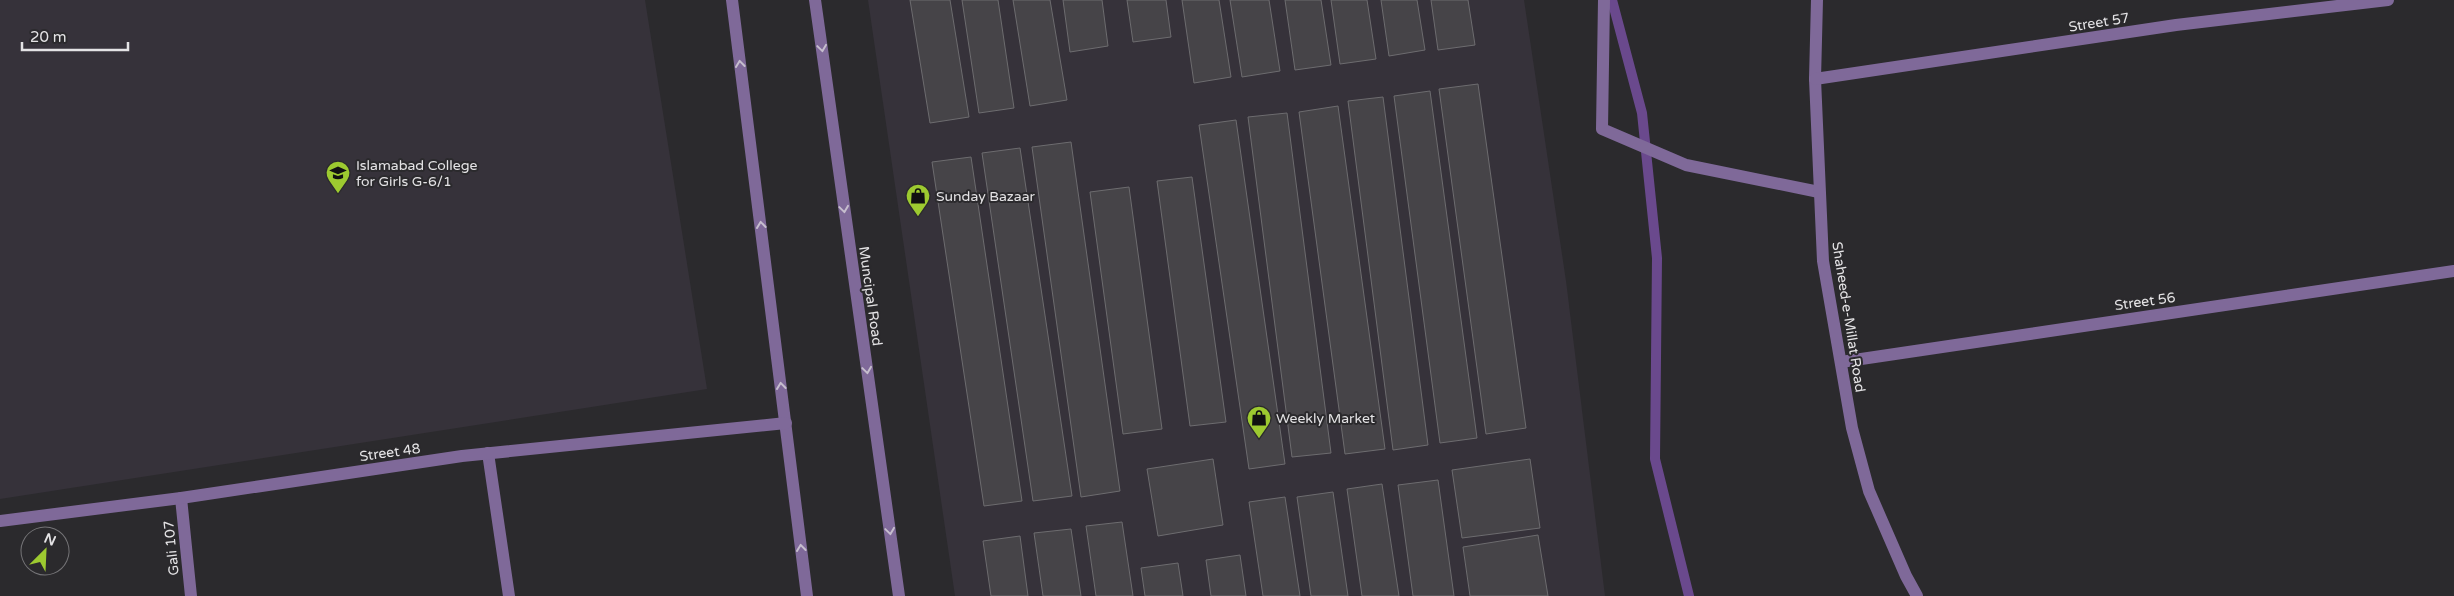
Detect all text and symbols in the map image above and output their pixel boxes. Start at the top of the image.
street label: Street 57 [2068,9,2131,36]
scale bar [22,20,129,52]
text: 20 m [30,28,67,46]
one-way arrow [816,45,827,53]
one-way arrow [735,60,746,68]
place label: Islamabad College for Girls G-6/1 [356,157,478,190]
school or university icon: Islamabad College for Girls G-6/1 [325,160,351,194]
shop icon: Sunday Bazaar [905,183,931,217]
place label: Sunday Bazaar [936,188,1036,205]
one-way arrow [838,206,849,214]
one-way arrow [756,221,767,229]
street label: Shaheed-e-Millat Road [1828,241,1869,394]
street label: Muncipal Road [855,245,886,347]
street label: Street 56 [2114,289,2177,314]
one-way arrow [861,366,871,375]
one-way arrow [776,382,787,390]
shop icon: Weekly Market [1246,405,1272,439]
place label: Weekly Market [1276,410,1376,427]
street label: Street 48 [359,440,422,465]
street label: Gali 107 [160,519,183,576]
north arrow [20,526,70,576]
one-way arrow [884,527,894,535]
text: N [41,530,59,550]
one-way arrow [796,543,807,551]

